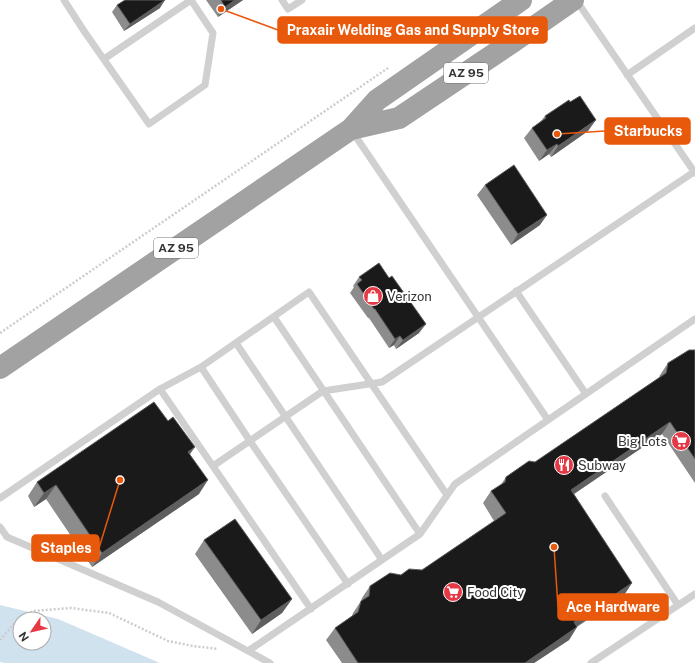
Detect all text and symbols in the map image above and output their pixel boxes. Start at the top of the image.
callout: Praxair Welding Gas and Supply Store [278,17,547,43]
text: Praxair Welding Gas and Supply Store [287,22,539,38]
road number: AZ 95 [444,63,488,83]
callout: Starbucks [605,118,690,144]
text: Starbucks [614,123,682,139]
road number: AZ 95 [154,238,198,258]
shop icon: Verizon [362,285,384,307]
place label: Verizon [387,289,432,304]
supermarket icon: Big Lots [670,430,692,452]
place label: Big Lots [618,434,667,449]
restaurant icon: Subway [553,454,575,476]
place label: Subway [578,458,626,473]
callout: Staples [32,535,99,561]
text: Staples [40,540,92,556]
supermarket icon: Food City [442,581,464,603]
place label: Food City [467,585,524,600]
callout: Ace Hardware [558,594,668,620]
text: Ace Hardware [566,599,660,615]
north arrow [12,611,52,651]
text: N [16,630,31,644]

